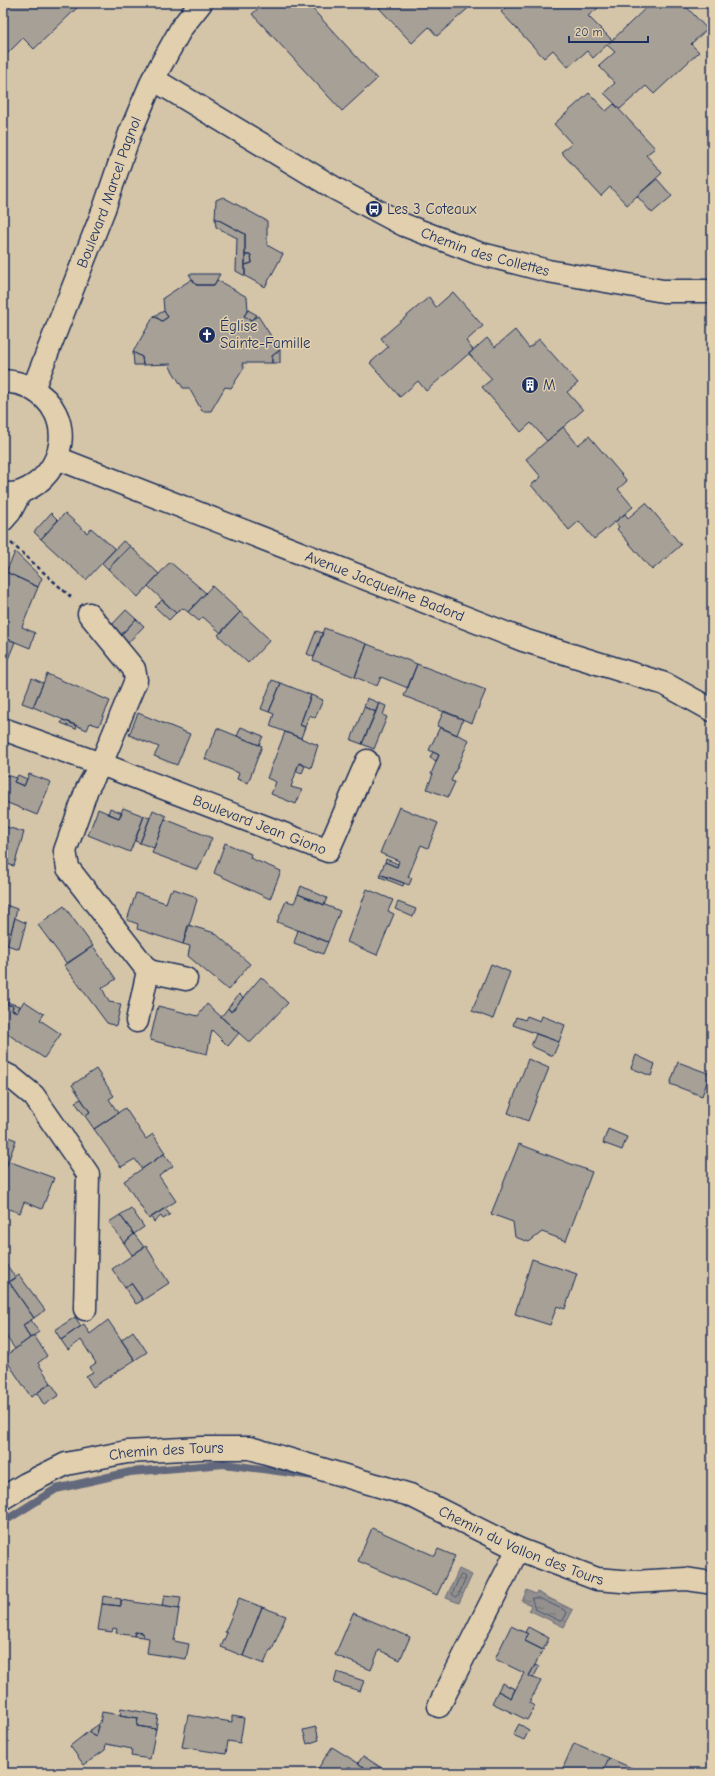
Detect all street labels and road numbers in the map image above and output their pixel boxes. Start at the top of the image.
street label: Boulevard Marcel Pagnol [73,114,145,270]
street label: Chemin des Collettes [418,223,551,280]
street label: Avenue Jacqueline Badord [303,547,467,625]
street label: Boulevard Jean Giono [190,791,329,859]
street label: Chemin des Tours [107,1439,224,1464]
street label: Chemin du Vallon des Tours [436,1502,604,1588]

